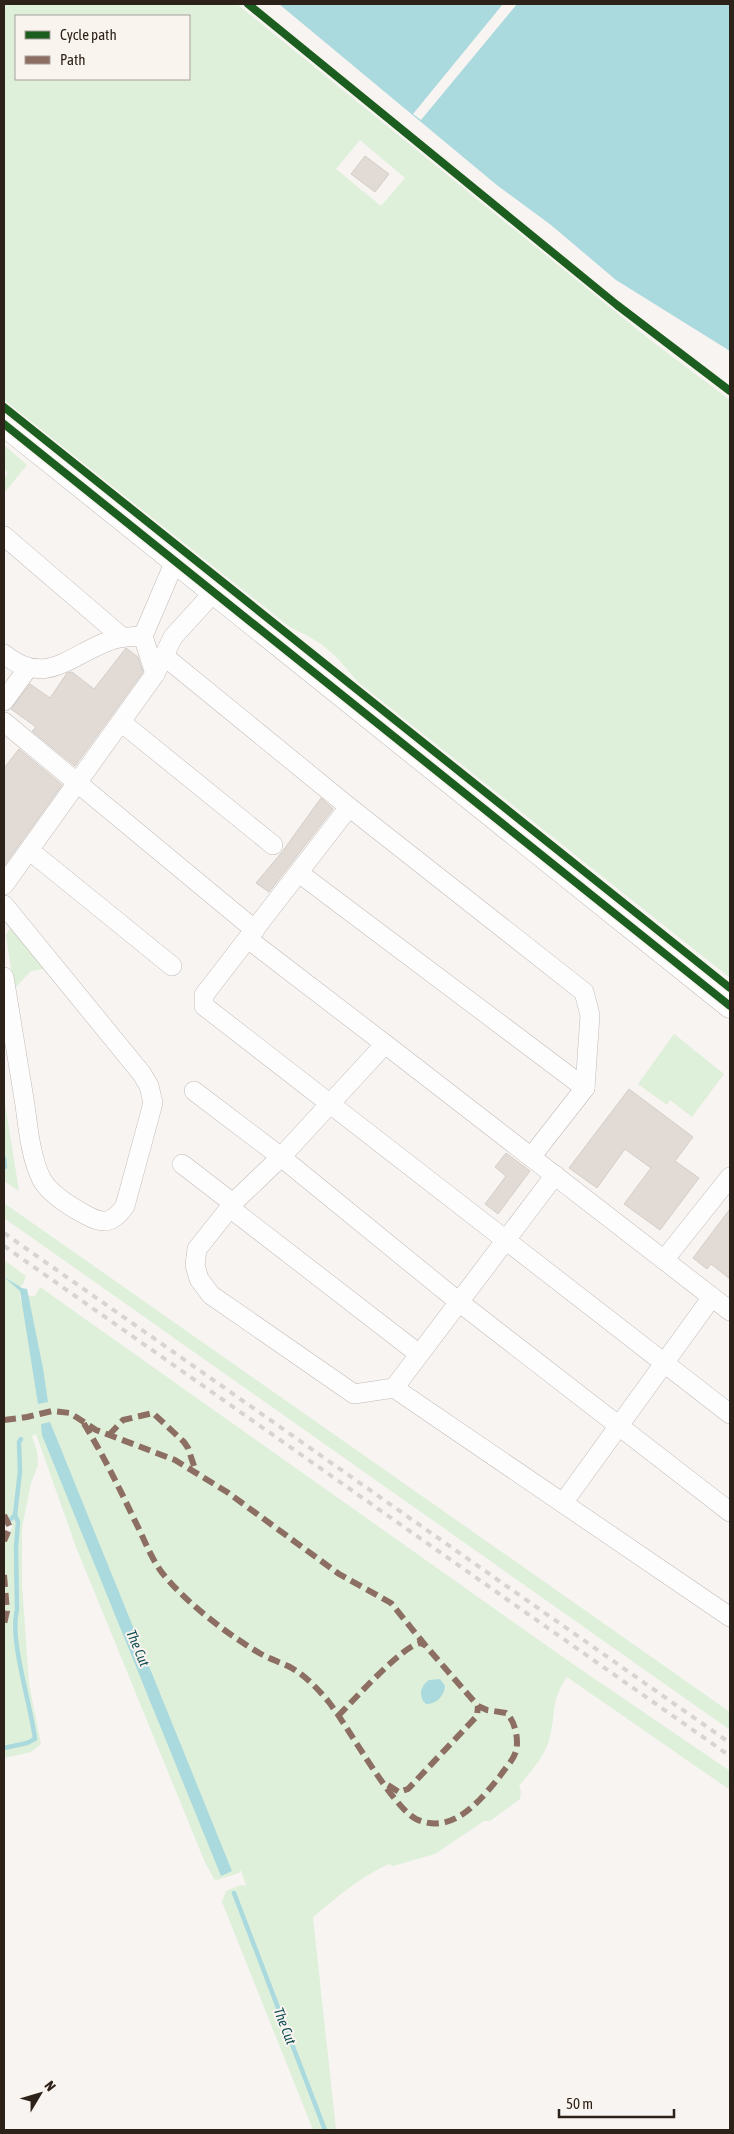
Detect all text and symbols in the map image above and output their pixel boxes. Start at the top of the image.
legend [15,15,190,80]
text: Cycle path [60,26,117,43]
text: Path [60,51,86,68]
water label: The Cut [123,1627,153,1669]
water label: The Cut [271,2005,299,2047]
north arrow [15,2069,65,2119]
text: N [41,2078,59,2094]
scale bar [559,2086,674,2118]
text: 50 m [566,2095,593,2112]

